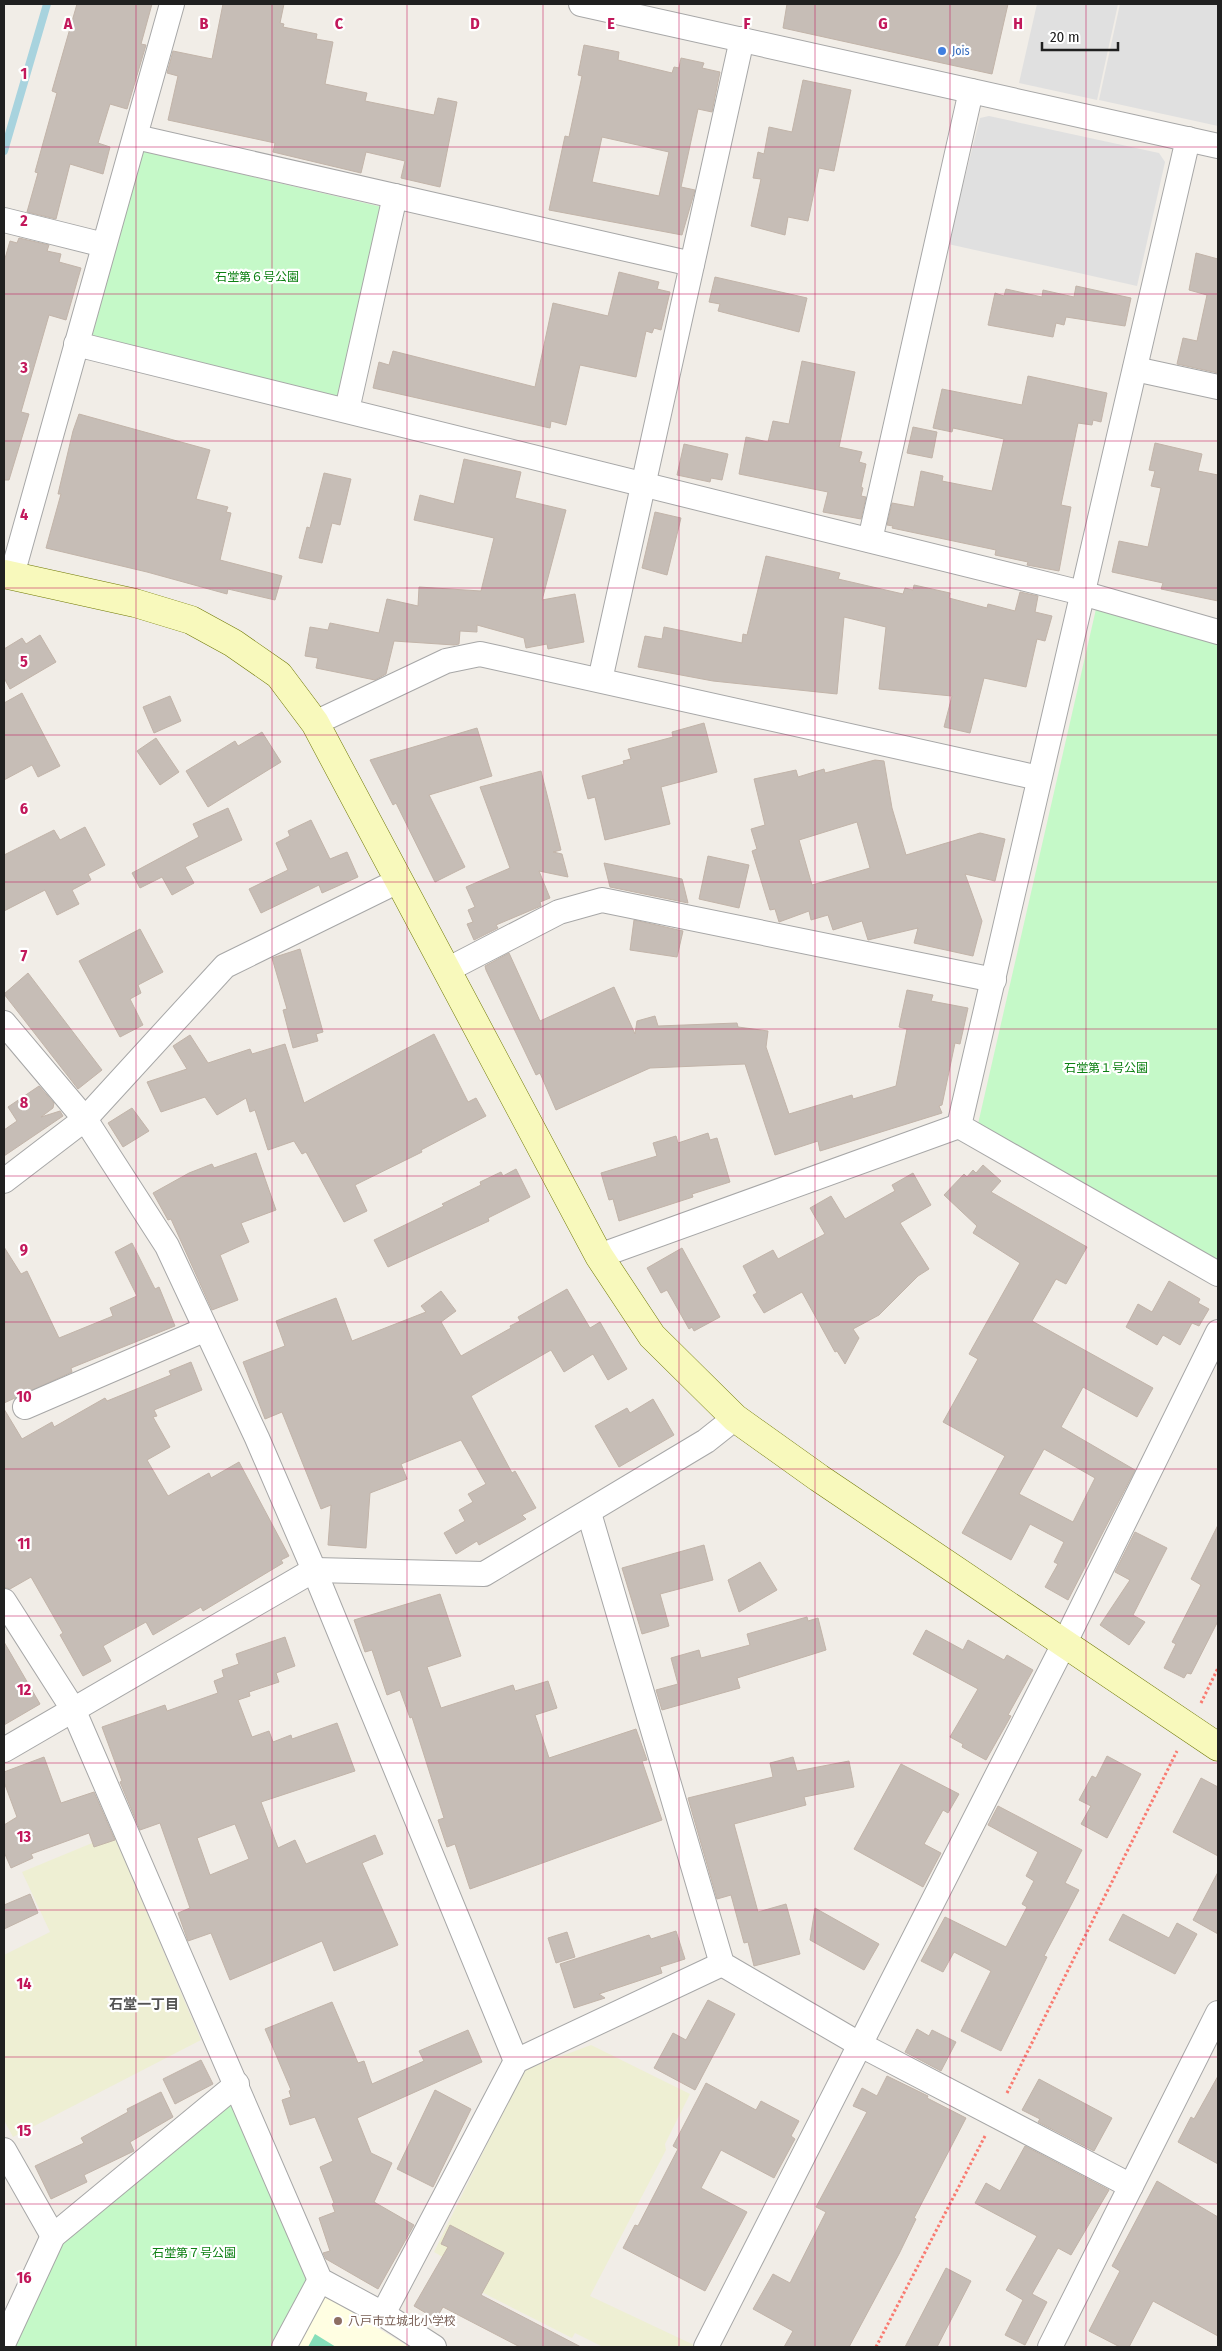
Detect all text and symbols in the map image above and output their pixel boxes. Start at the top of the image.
text: A [63,14,73,33]
text: B [200,14,209,33]
text: C [335,14,344,33]
text: D [470,14,480,33]
text: E [607,14,615,33]
text: F [743,14,751,33]
text: G [878,14,888,33]
text: H [1013,14,1023,33]
scale bar [1042,20,1118,52]
text: 20 m [1050,28,1080,46]
place label: Jois [952,44,970,58]
marker: Jois [936,45,948,57]
text: 1 [21,64,27,83]
text: 2 [19,211,28,230]
park label: 石堂第６号公園 [215,270,299,284]
text: 3 [19,358,28,377]
text: 4 [20,505,28,524]
text: 5 [20,652,28,671]
text: 6 [20,799,28,818]
text: 7 [21,946,28,965]
park label: 石堂第１号公園 [1064,1061,1148,1075]
text: 8 [20,1093,29,1112]
text: 9 [20,1240,28,1259]
text: 10 [16,1387,32,1406]
text: 11 [17,1534,31,1553]
text: 12 [17,1680,32,1699]
text: 13 [17,1827,32,1846]
text: 14 [17,1974,32,1993]
district label: 石堂一丁目 [109,1996,179,2013]
text: 15 [17,2121,31,2140]
park label: 石堂第７号公園 [152,2246,236,2260]
text: 16 [16,2268,32,2287]
place label: 八戸市立城北小学校 [348,2314,456,2328]
marker: 八戸市立城北小学校 [332,2315,344,2327]

